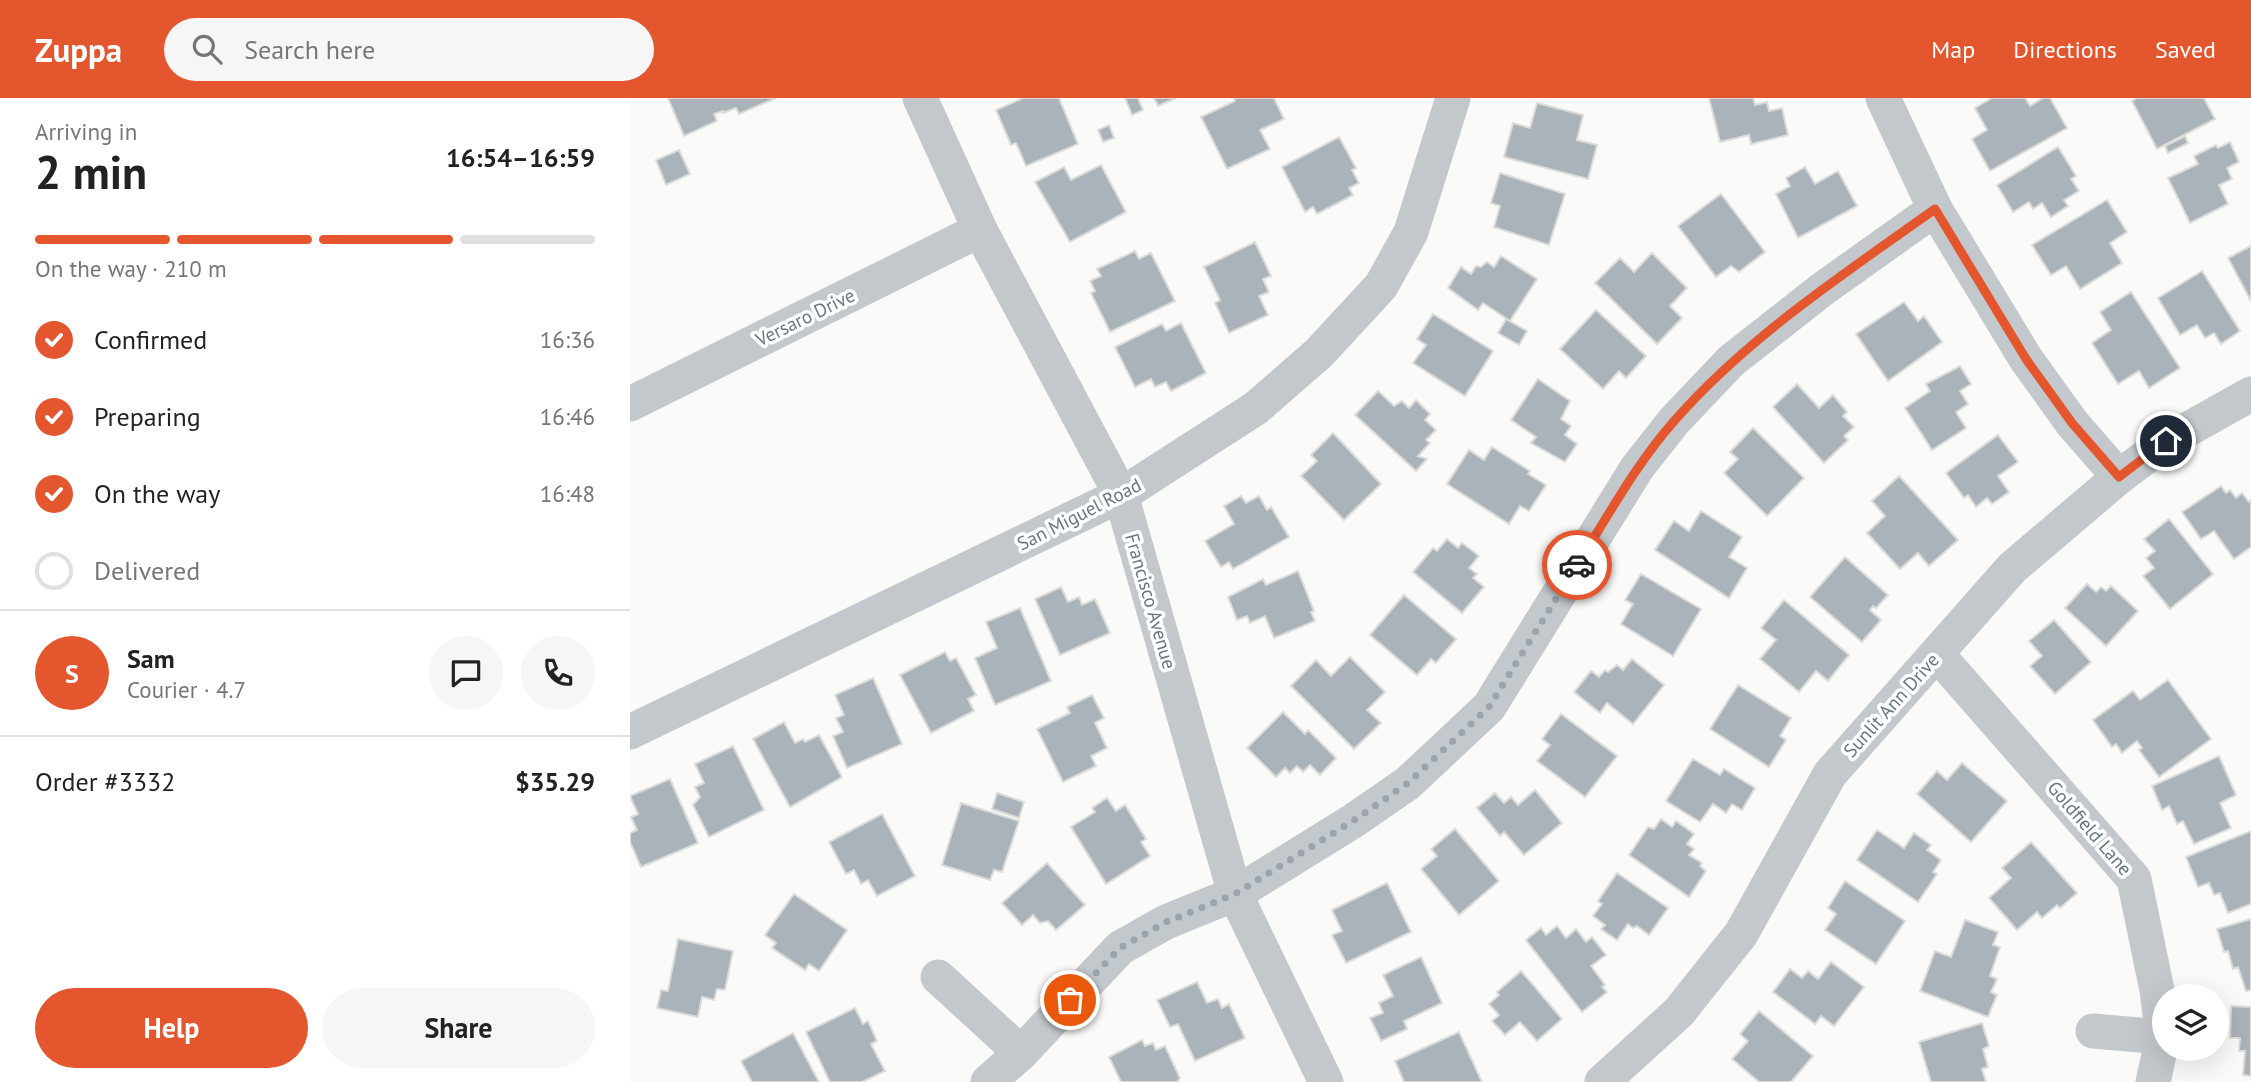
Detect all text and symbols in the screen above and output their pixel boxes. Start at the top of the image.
search box [164,18,654,81]
text: Zuppa [35,28,122,71]
icon: search [188,30,226,68]
text: Search here [244,33,375,66]
text: Map [1931,34,1975,65]
text: Directions [2013,34,2117,65]
text: Saved [2155,34,2216,65]
text: Arriving in [35,117,137,146]
text: 16:54–16:59 [446,141,595,174]
text: 2 min [35,142,147,202]
text: On the way · 210 m [35,254,227,283]
street label: Versaro Drive [751,283,859,352]
icon: check [35,321,73,359]
text: Confirmed [94,323,207,356]
text: 16:36 [540,325,595,354]
icon: check [35,398,73,436]
text: Preparing [94,400,201,433]
text: 16:46 [540,402,595,431]
pin [2136,411,2196,471]
icon: home [2147,422,2185,460]
street label: San Miguel Road [1013,472,1145,556]
icon: check [35,475,73,513]
text: On the way [94,477,220,510]
text: 16:48 [540,479,595,508]
street label: Francisco Avenue [1120,530,1182,672]
courier [1542,530,1612,600]
icon: car [1558,546,1596,584]
text: Delivered [94,554,200,587]
button: chat [429,636,503,710]
button: phone [521,636,595,710]
text: Sam [127,642,175,675]
street label: Sunlit Ann Drive [1838,648,1944,762]
text: S [65,657,79,690]
text: Courier · 4.7 [127,675,246,704]
text: Order #3332 [35,765,175,798]
text: $35.29 [515,765,595,798]
street label: Goldfield Lane [2042,776,2138,880]
pin [1040,970,1100,1030]
icon: bag [1051,981,1089,1019]
map controls [2152,984,2229,1061]
button: layers [2152,984,2229,1061]
button: Help [35,988,308,1068]
button: Share [322,988,595,1068]

